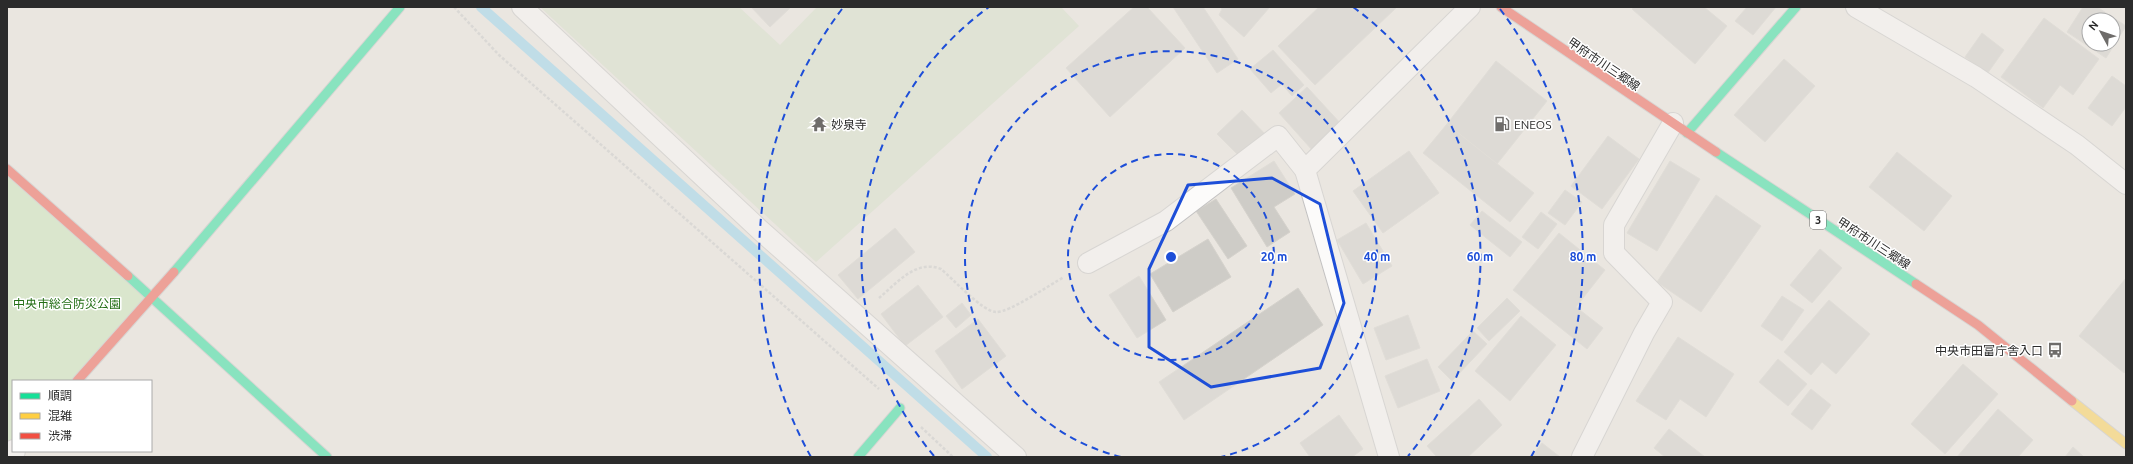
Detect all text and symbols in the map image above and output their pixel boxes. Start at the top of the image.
north arrow [2081,12,2121,52]
text: N [2086,19,2101,33]
street label: 甲府市川三郷線 [1566,35,1642,93]
temple icon: 妙泉寺 [810,115,828,133]
fuel station icon: ENEOS [1493,115,1511,133]
place label: 妙泉寺 [831,118,867,131]
place label: ENEOS [1514,118,1551,131]
road number: 3 [1810,211,1826,229]
street label: 甲府市川三郷線 [1835,215,1913,271]
centre of rings [1164,250,1178,264]
text: 20 m [1261,250,1287,263]
text: 40 m [1364,250,1390,263]
text: 60 m [1467,250,1493,263]
text: 80 m [1570,250,1596,263]
park label: 中央市総合防災公園 [13,297,121,310]
bus stop icon: 中央市田富庁舎入口 [2046,341,2064,359]
place label: 中央市田富庁舎入口 [1935,344,2043,357]
legend [12,380,152,452]
text: 順調 [48,389,72,402]
text: 混雑 [48,409,72,422]
text: 渋滞 [48,429,72,442]

